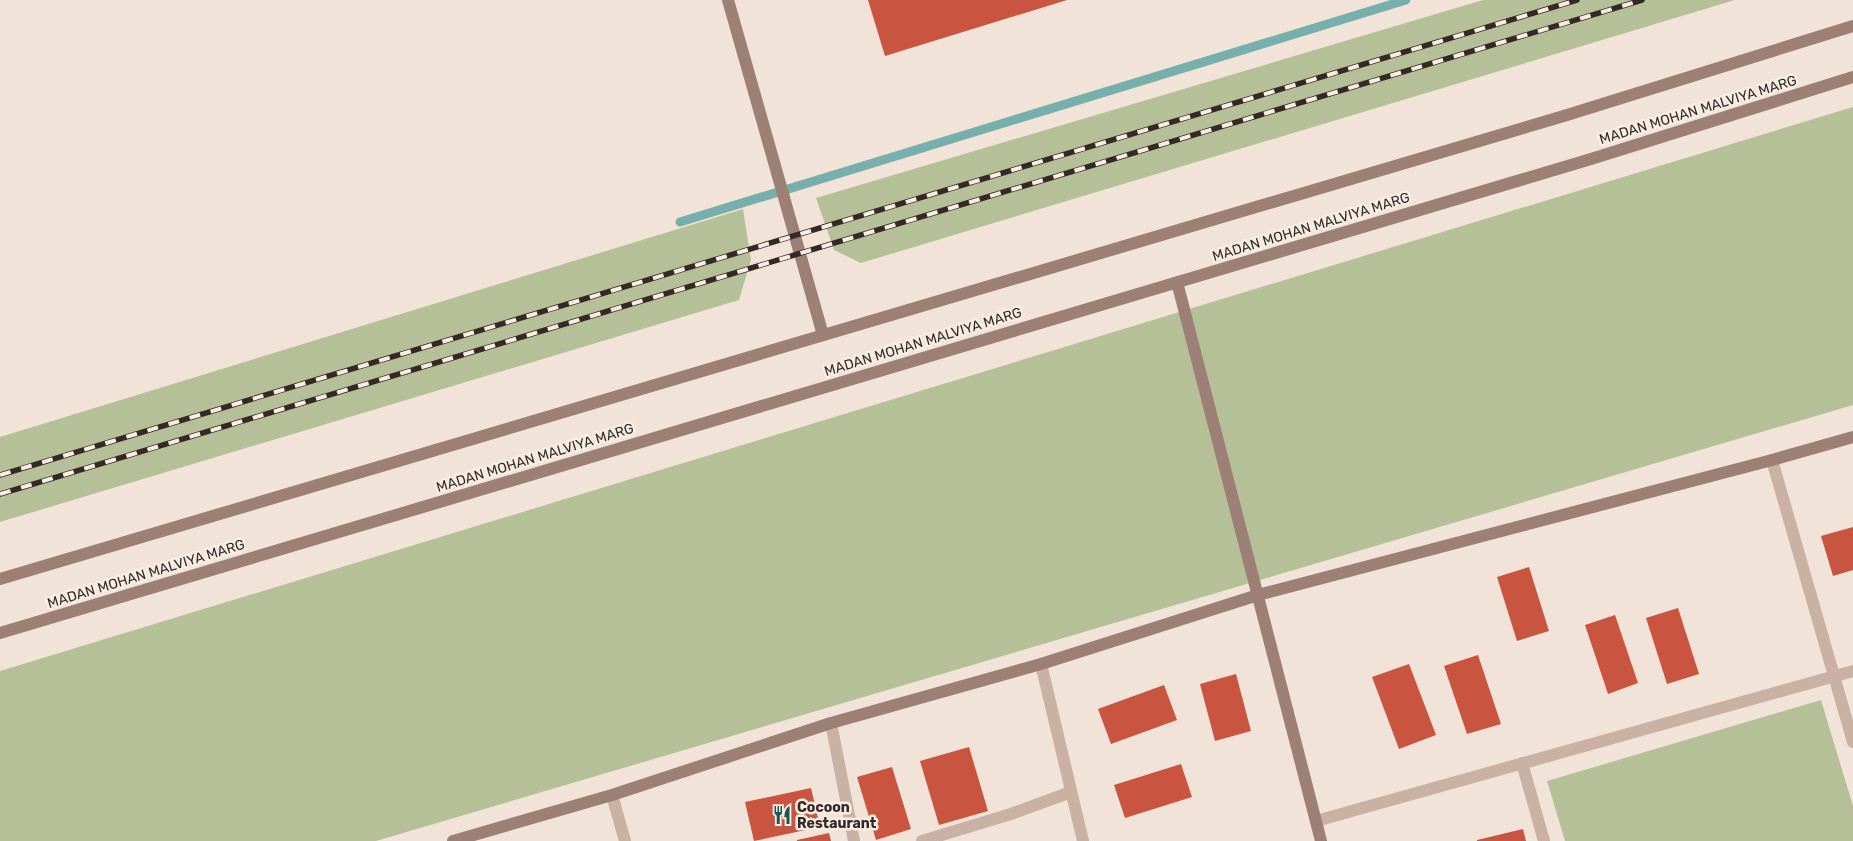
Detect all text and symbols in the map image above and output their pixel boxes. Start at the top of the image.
street label: MADAN MOHAN MALVIYA MARG [1597,72,1799,148]
street label: MADAN MOHAN MALVIYA MARG [1210,189,1412,265]
street label: MADAN MOHAN MALVIYA MARG [822,304,1024,380]
street label: MADAN MOHAN MALVIYA MARG [434,420,636,496]
street label: MADAN MOHAN MALVIYA MARG [45,536,247,612]
place label: Cocoon Restaurant [797,799,877,832]
restaurant icon: Cocoon Restaurant [771,804,793,826]

